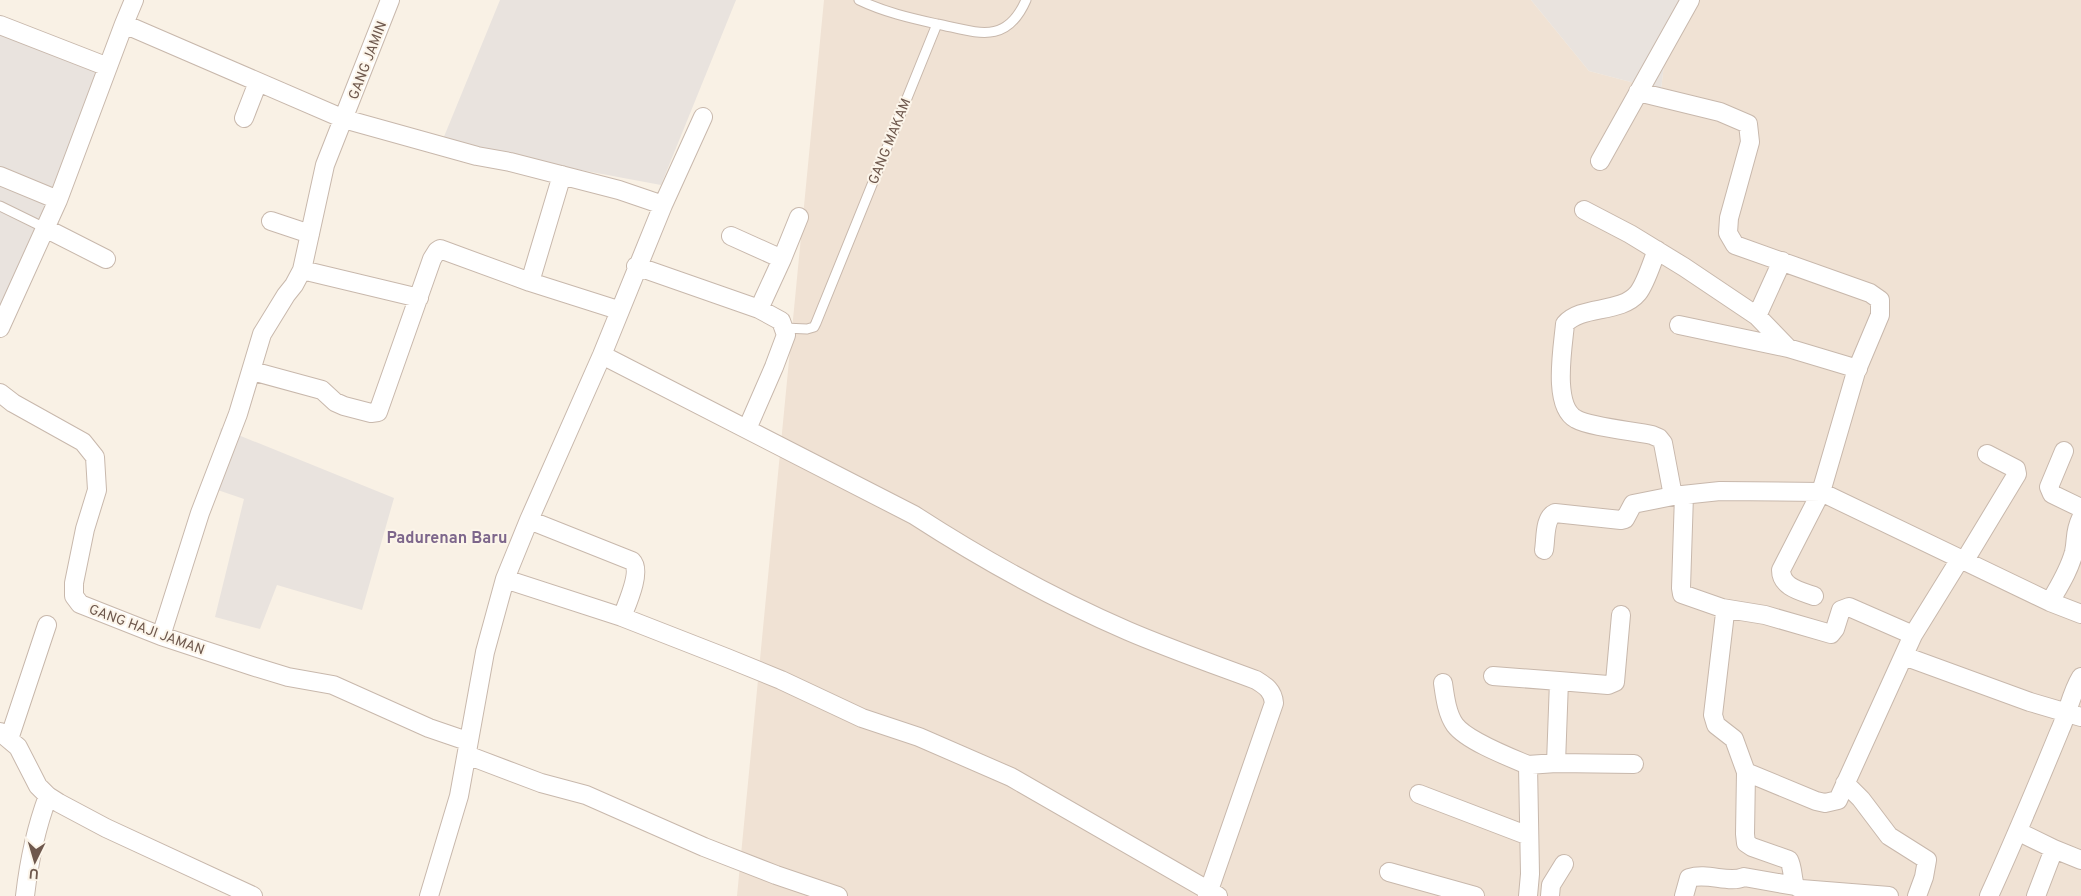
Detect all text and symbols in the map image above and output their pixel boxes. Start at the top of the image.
street label: GANG JAMIN [346,19,391,102]
street label: GANG MAKAM [865,96,915,187]
district label: Padurenan Baru [386,529,508,549]
street label: GANG HAJI JAMAN [86,602,207,659]
north arrow [10,836,60,886]
text: U [28,864,40,881]

